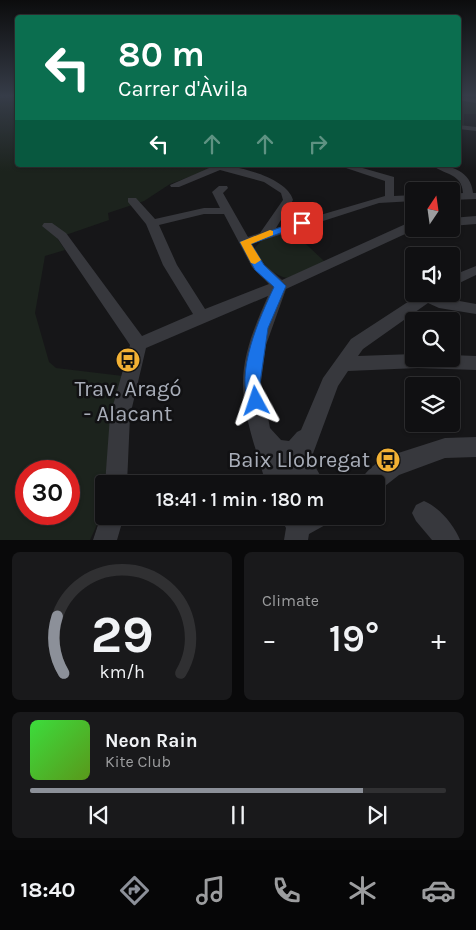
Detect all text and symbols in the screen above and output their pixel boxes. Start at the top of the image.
text: 80 m [118,34,205,75]
icon: left [35,35,100,100]
text: Carrer d'Àvila [118,76,248,102]
icon: left [145,130,173,158]
icon: ahead [198,130,226,158]
icon: ahead [251,130,279,158]
icon: right [304,130,332,158]
north arrow [405,182,460,238]
map controls [405,182,460,432]
pin [281,202,323,244]
icon: arrive [288,209,316,237]
button: sound [405,247,460,302]
button: search [405,312,460,367]
bus stop icon: Trav. Aragó - Alacant [115,347,141,373]
position arrow [229,374,281,426]
place label: Trav. Aragó - Alacant [75,376,181,427]
button: layers [405,377,460,432]
place label: Baix Llobregat [228,447,370,473]
bus stop icon: Baix Llobregat [375,447,401,473]
speed limit sign: 30 [15,460,80,525]
text: 18:41 · 1 min · 180 m [156,489,324,511]
text: Climate [262,591,319,610]
text: 29 [90,604,154,665]
text: 19° [329,616,379,661]
text: − [262,623,277,656]
text: + [431,623,446,656]
text: km/h [99,662,145,683]
text: Neon Rain [105,730,198,752]
text: Kite Club [105,752,171,771]
icon: previous [85,801,113,829]
icon: pause [224,801,252,829]
icon: next [363,801,391,829]
icon: directions [117,873,152,908]
icon: music [193,873,228,908]
icon: phone [269,873,304,908]
icon: climate [345,873,380,908]
icon: car [421,873,456,908]
text: 18:40 [21,877,76,903]

